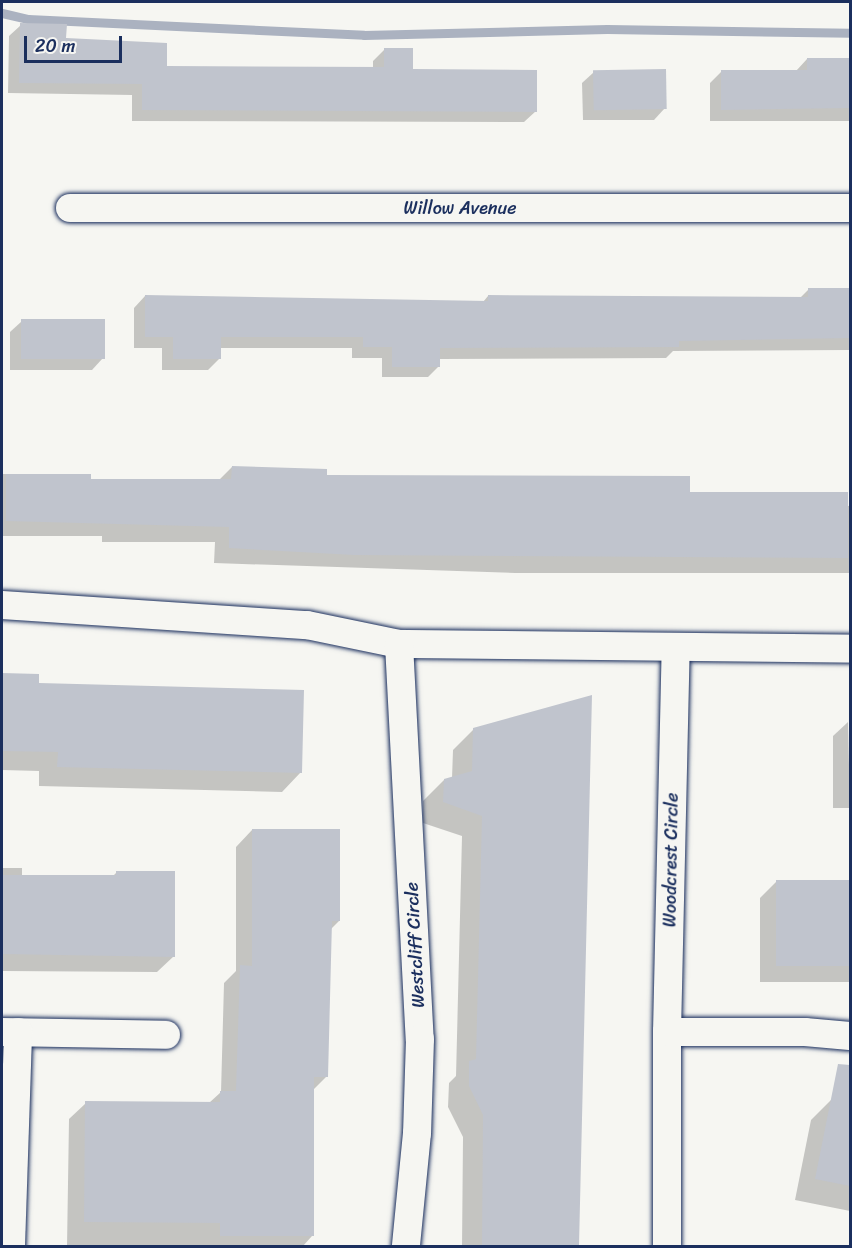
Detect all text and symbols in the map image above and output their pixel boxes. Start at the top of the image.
scale bar [27,24,124,62]
text: 20 m [35,30,75,62]
street label: Willow Avenue [404,197,516,219]
street label: Woodcrest Circle [659,793,683,927]
street label: Westcliff Circle [401,882,429,1008]

